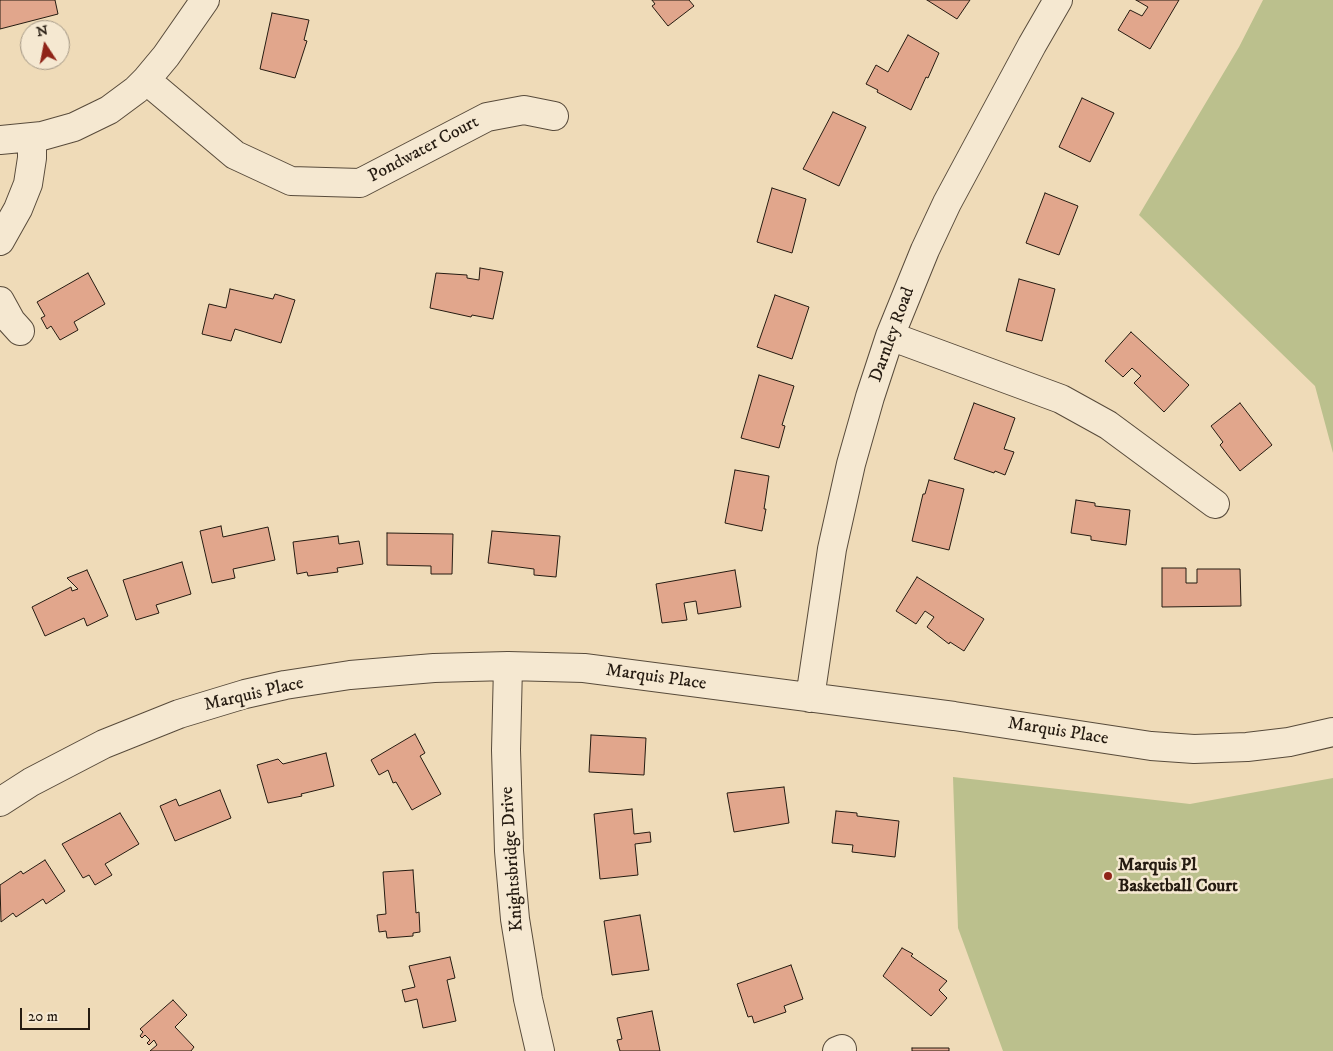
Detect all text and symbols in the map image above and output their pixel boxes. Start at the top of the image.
north arrow [20,20,70,70]
text: N [35,21,50,41]
street label: Pondwater Court [365,112,483,188]
street label: Darnley Road [866,284,920,386]
street label: Marquis Place [604,660,708,696]
street label: Marquis Place [202,673,306,717]
street label: Marquis Place [1006,713,1110,751]
street label: Knightsbridge Drive [497,786,529,932]
place label: Marquis Pl Basketball Court [1118,855,1238,898]
marker: Marquis Pl Basketball Court [1102,870,1114,882]
scale bar [22,998,92,1030]
text: 20 m [28,1007,58,1026]

